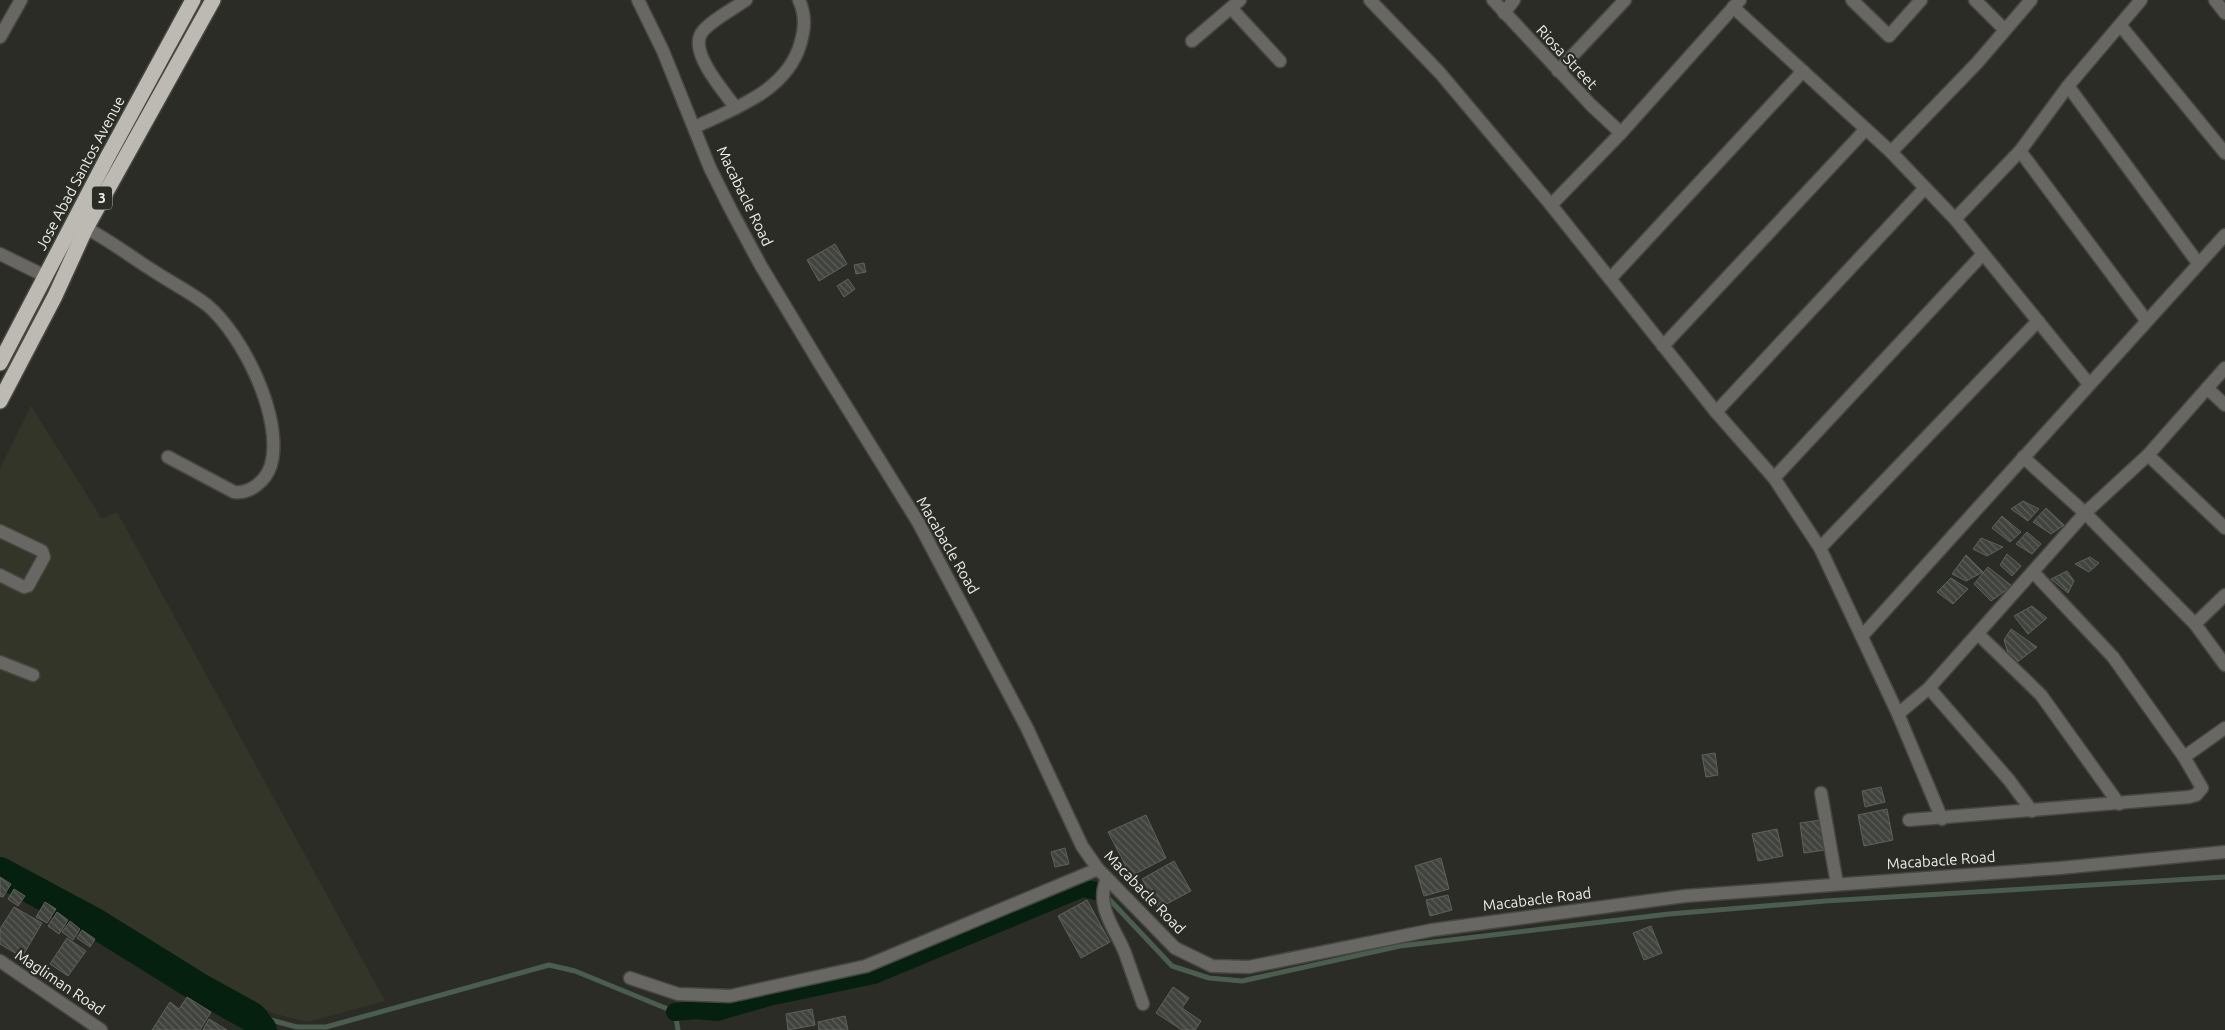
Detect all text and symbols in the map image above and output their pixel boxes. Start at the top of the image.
street label: Riosa Street [1533,21,1601,93]
street label: Jose Abad Santos Avenue [32,93,128,253]
street label: Macabacle Road [713,143,777,249]
road number: 3 [92,187,112,210]
street label: Macabacle Road [913,494,983,596]
street label: Macabacle Road [1101,847,1189,937]
street label: Macabacle Road [1886,848,1996,872]
street label: Macabacle Road [1482,884,1592,914]
street label: Magliman Road [12,946,108,1018]

